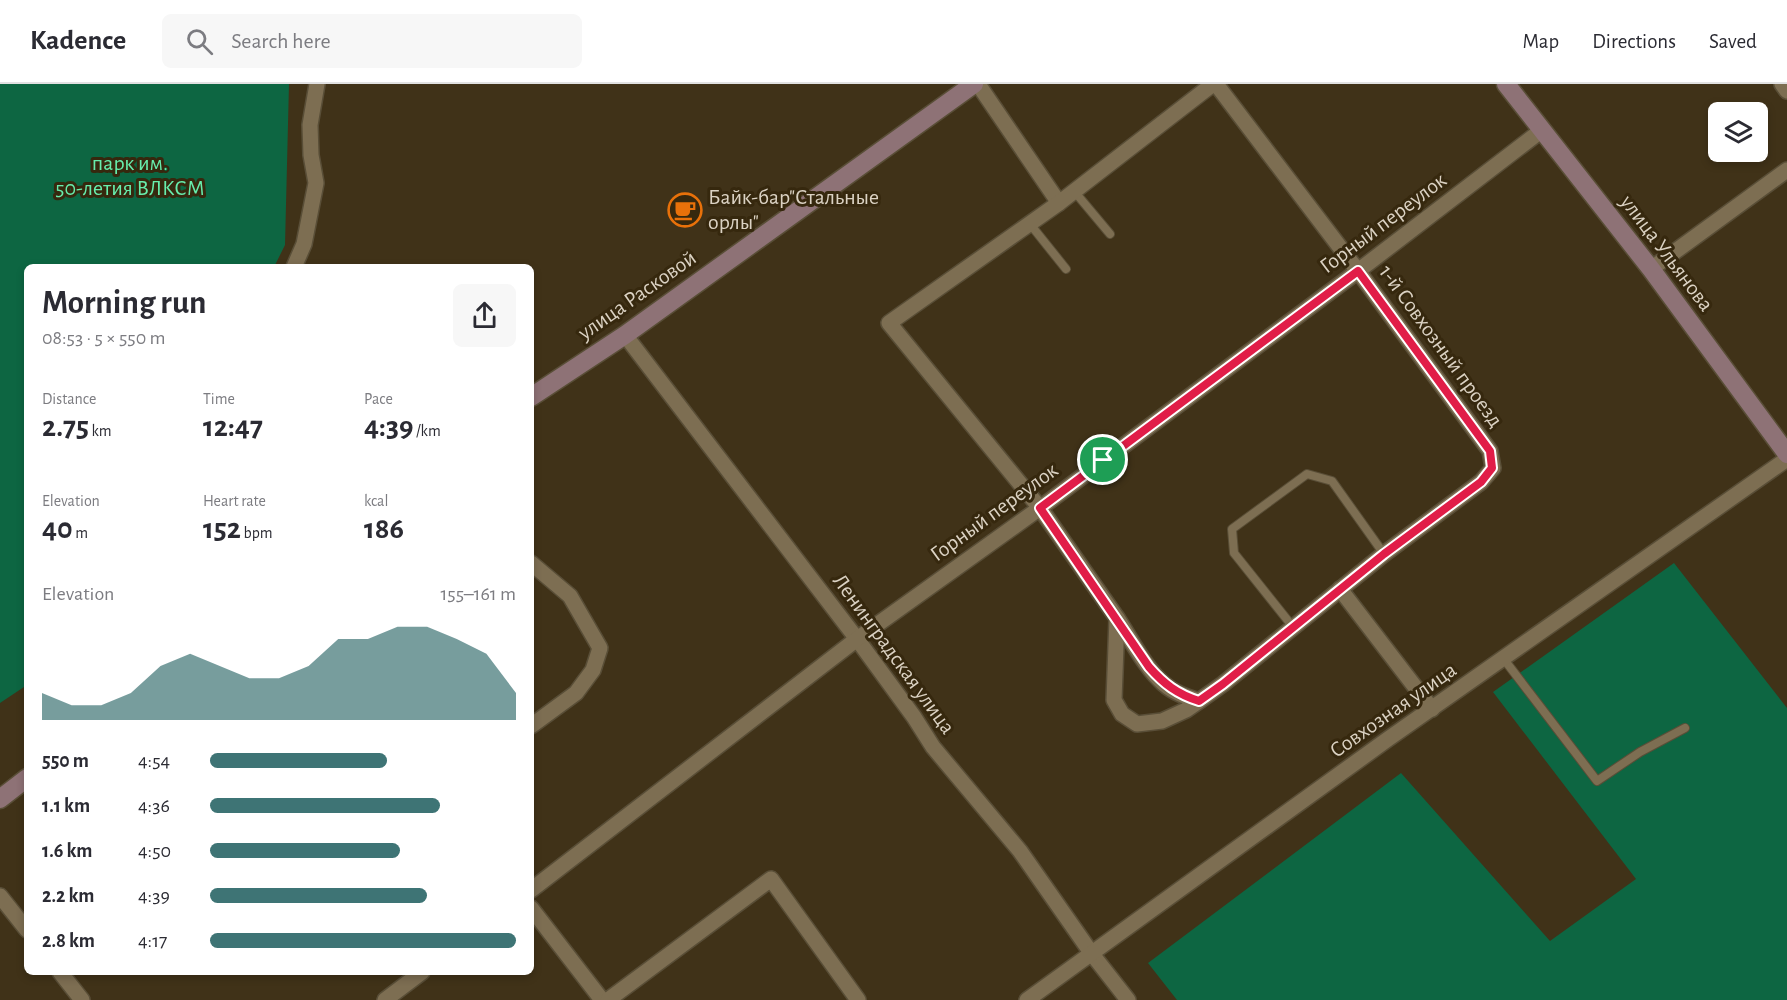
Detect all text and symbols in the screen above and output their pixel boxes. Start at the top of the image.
search box [162,14,582,68]
icon: search [183,25,216,58]
text: Kadence [30,27,126,55]
text: Search here [231,30,331,52]
text: Map [1523,31,1559,52]
text: Directions [1592,31,1676,52]
text: Saved [1709,31,1757,52]
map controls [1708,102,1768,162]
button: layers [1708,102,1768,162]
park label: парк им. 50-летия ВЛКСМ [55,152,205,199]
street label: Горный переулок [1316,169,1450,277]
place label: Байк-бар"Стальные орлы" [708,186,879,233]
street label: улица Ульянова [1616,190,1718,315]
cafe icon: Байк-бар"Стальные орлы" [667,192,703,228]
street label: улица Расковой [573,246,700,344]
street label: 1-й Совхозный проезд [1375,261,1507,431]
button: share [453,284,516,347]
text: Morning run [42,287,206,320]
text: 08:53 · 5 × 550 m [42,328,166,348]
text: Distance [42,391,96,407]
text: Time [203,391,235,407]
text: Pace [364,391,393,407]
text: 2.75 [42,412,89,442]
text: 12:47 [203,412,263,442]
text: 4:39 [364,412,413,442]
text: km [89,423,112,439]
text: /km [413,423,441,439]
pin [1077,434,1128,485]
icon: arrive [1086,443,1119,476]
street label: Горный переулок [926,459,1062,565]
text: Elevation [42,493,100,509]
text: Heart rate [203,493,266,509]
text: kcal [364,493,388,509]
text: 40 [42,514,73,544]
text: 152 [203,514,241,544]
text: 186 [364,514,404,544]
text: m [73,525,88,541]
text: bpm [241,525,273,541]
street label: Ленинградская улица [829,570,959,738]
text: Elevation [42,584,114,604]
text: 155–161 m [440,584,516,604]
street label: Совхозная улица [1326,658,1460,762]
text: 550 m [42,751,89,771]
text: 4:54 [138,751,170,771]
text: 1.1 km [42,796,90,816]
text: 4:36 [138,796,170,816]
text: 1.6 km [42,841,93,861]
text: 4:50 [138,841,171,861]
text: 2.2 km [42,886,94,906]
text: 4:39 [138,886,170,906]
text: 2.8 km [42,931,95,951]
text: 4:17 [138,931,167,951]

